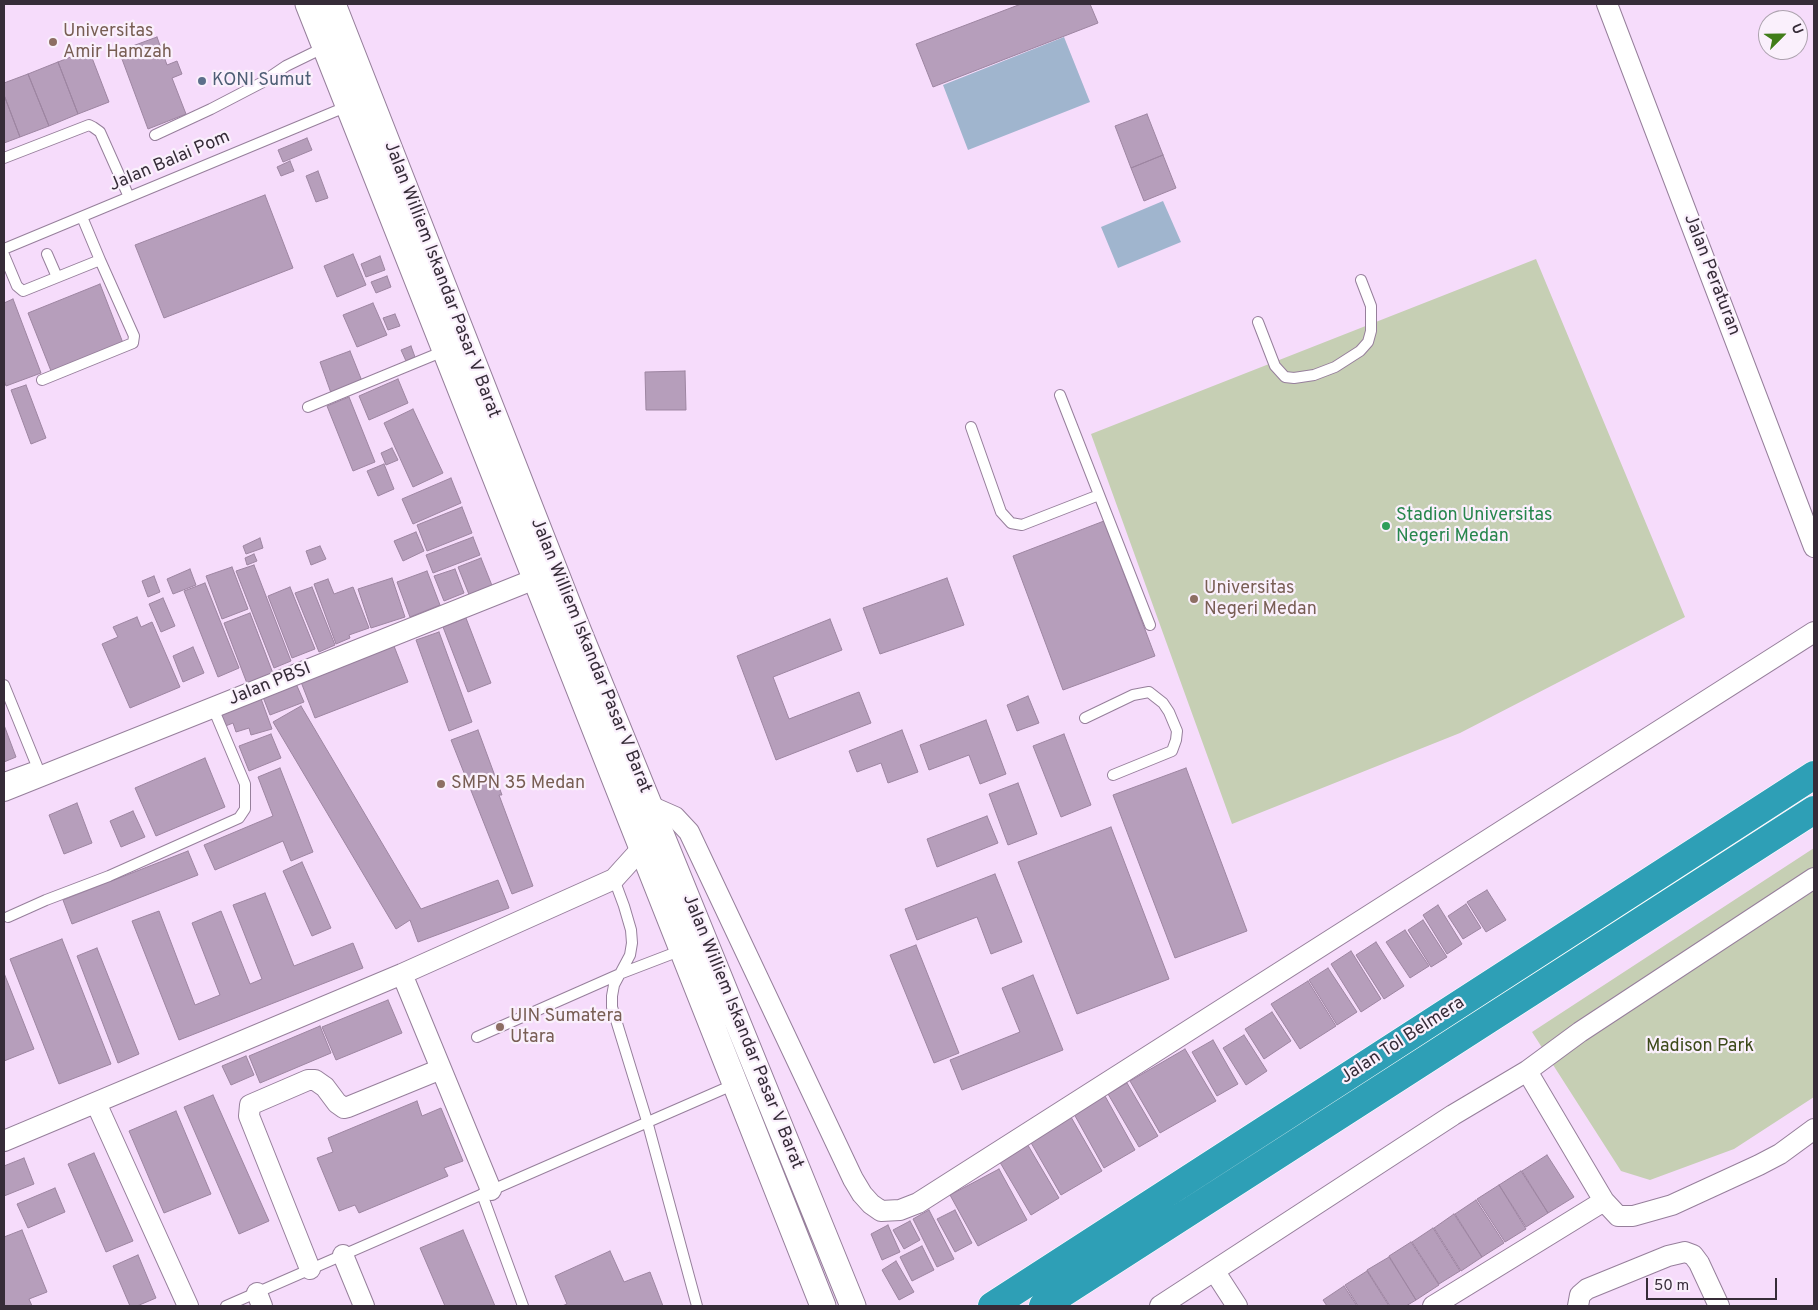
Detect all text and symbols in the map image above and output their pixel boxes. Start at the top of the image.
north arrow [1758,10,1808,60]
place label: Universitas Amir Hamzah [63,21,172,64]
text: U [1787,21,1806,37]
marker: Universitas Amir Hamzah [47,36,59,48]
place label: KONI Sumut [212,70,311,92]
marker: KONI Sumut [196,75,208,87]
street label: Jalan Balai Pom [106,127,234,197]
street label: Jalan Williem Iskandar Pasar V Barat [378,139,504,421]
street label: Jalan Peraturan [1678,211,1744,339]
place label: Stadion Universitas Negeri Medan [1396,505,1552,548]
street label: Jalan Williem Iskandar Pasar V Barat [525,515,655,797]
marker: Stadion Universitas Negeri Medan [1380,520,1392,532]
place label: Universitas Negeri Medan [1204,578,1317,620]
marker: Universitas Negeri Medan [1188,593,1200,605]
street label: Jalan PBSI [226,659,314,711]
place label: SMPN 35 Medan [451,773,585,795]
marker: SMPN 35 Medan [435,778,447,790]
street label: Jalan Williem Iskandar Pasar V Barat [677,891,807,1173]
street label: Jalan Tol Belmera [1337,993,1469,1089]
place label: UIN Sumatera Utara [510,1006,623,1048]
marker: UIN Sumatera Utara [494,1021,506,1033]
park label: Madison Park [1646,1036,1754,1058]
scale bar [1648,1268,1779,1300]
text: 50 m [1654,1277,1689,1296]

